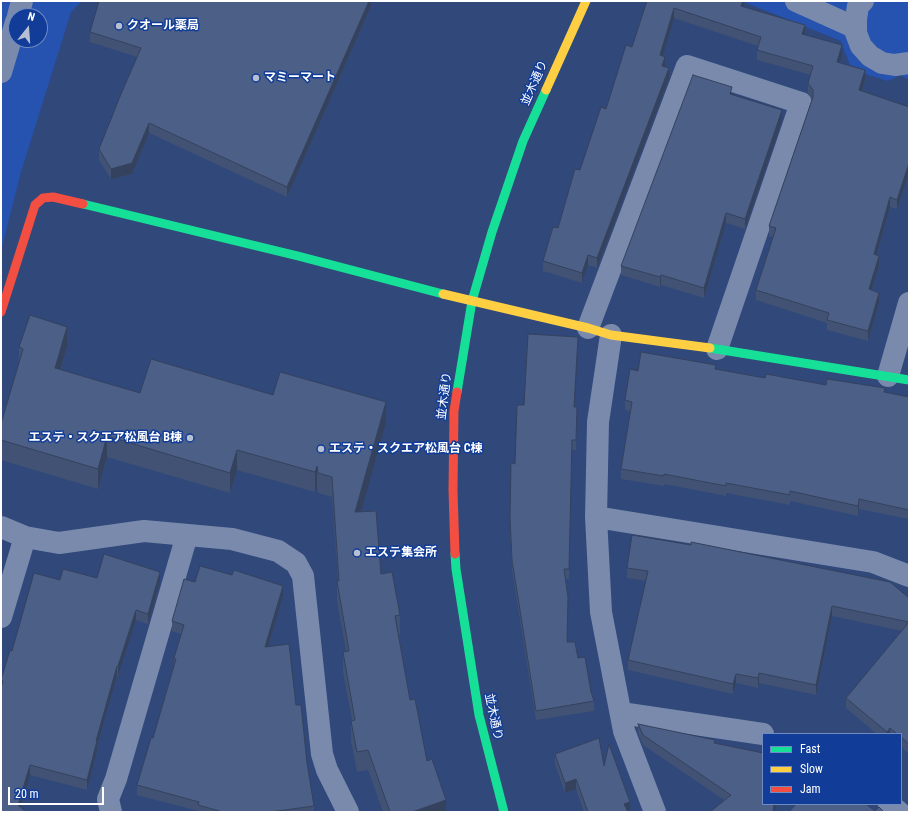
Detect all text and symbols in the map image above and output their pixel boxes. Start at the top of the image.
north arrow [8,8,48,48]
text: N [26,10,36,24]
place label: クオール薬局 [127,19,199,33]
marker: クオール薬局 [114,21,124,31]
street label: 並木通り [519,58,551,108]
place label: マミーマート [264,71,336,85]
marker: マミーマート [251,73,261,83]
street label: 並木通り [435,371,455,421]
place label: エステ・スクエア松風台 B棟 [29,431,182,445]
marker: エステ・スクエア松風台 B棟 [185,433,195,443]
place label: エステ・スクエア松風台 C棟 [329,442,483,456]
marker: エステ・スクエア松風台 C棟 [316,444,326,454]
place label: エステ集会所 [365,546,437,560]
marker: エステ集会所 [352,548,362,558]
street label: 並木通り [481,692,505,742]
legend [762,733,902,805]
text: Fast [800,742,820,756]
text: Slow [800,762,823,776]
scale bar [10,779,106,805]
text: Jam [800,782,821,796]
text: 20 m [15,787,39,801]

